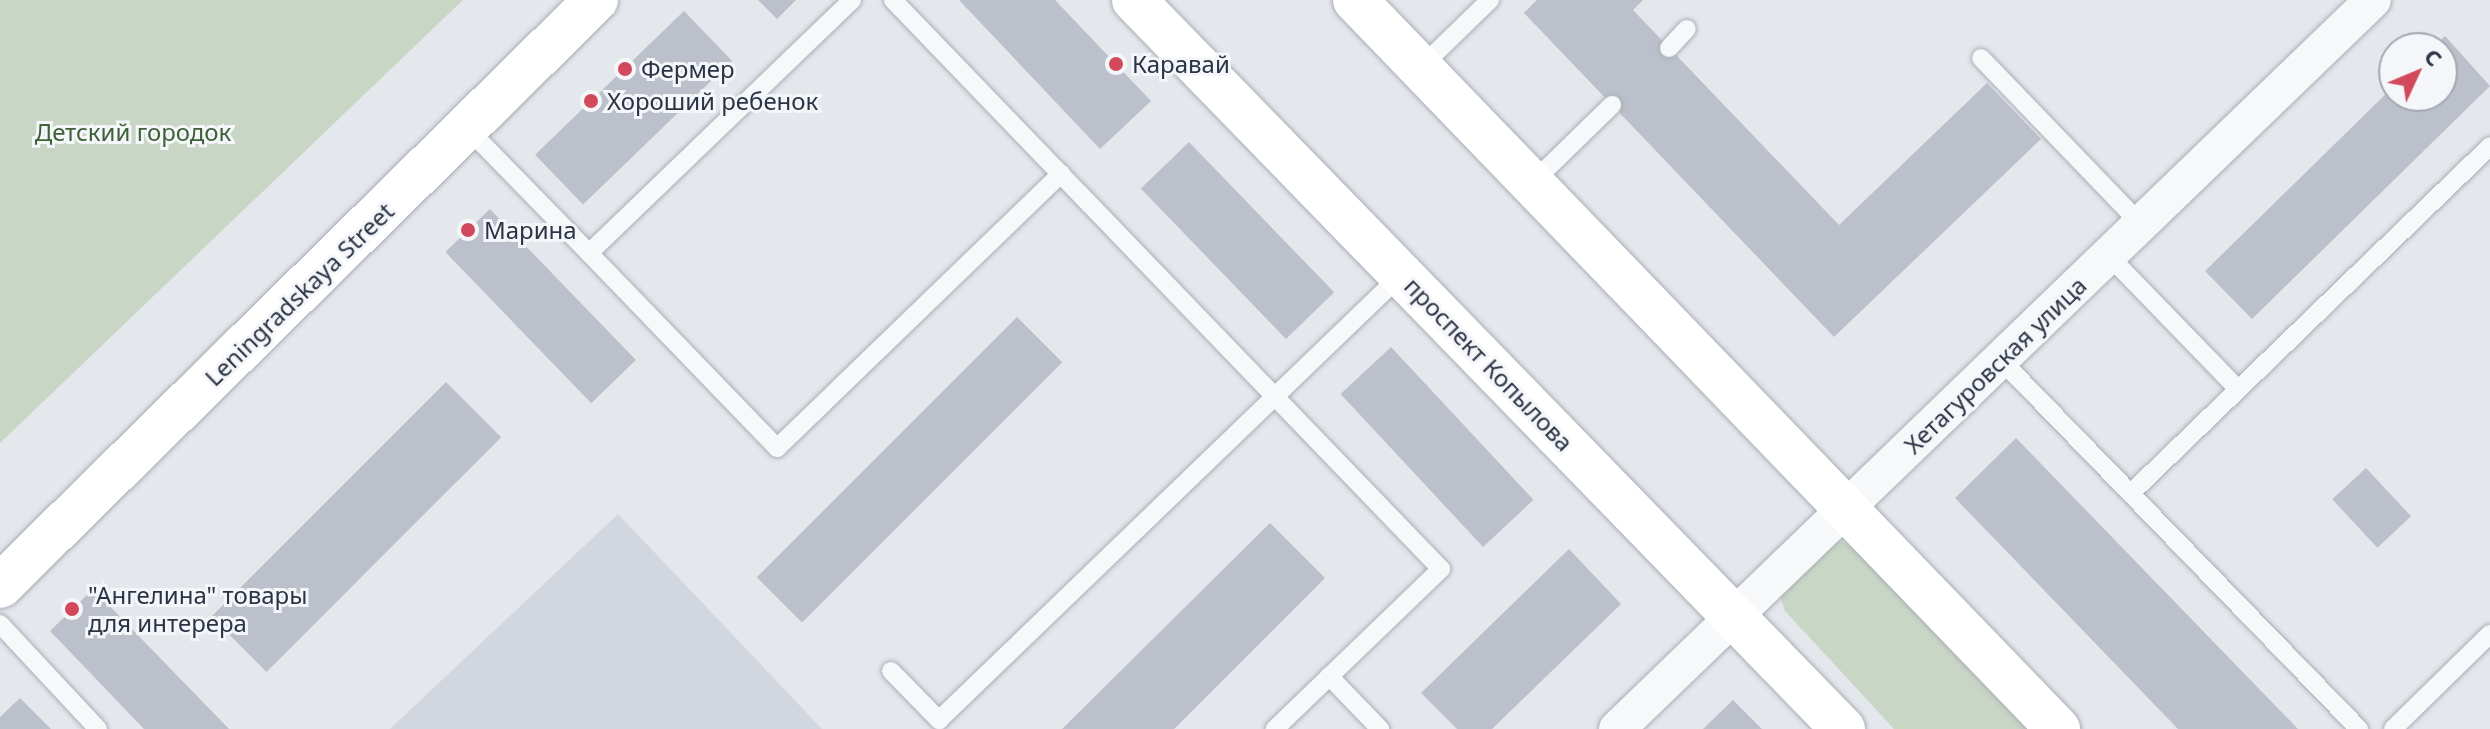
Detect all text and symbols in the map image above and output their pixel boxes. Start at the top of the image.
north arrow [2378,32,2458,112]
text: С [2418,41,2450,72]
place label: Каравай [1132,50,1230,78]
place label: Фермер [641,55,735,83]
marker: Каравай [1107,55,1125,73]
marker: Фермер [616,60,634,78]
place label: Хороший ребенок [607,87,818,115]
marker: Хороший ребенок [582,92,600,110]
park label: Детский городок [35,118,231,146]
street label: Leningradskaya Street [199,196,399,392]
place label: Марина [484,216,577,244]
marker: Марина [459,221,477,239]
street label: проспект Копылова [1399,271,1579,457]
street label: Хетагуровская улица [1898,271,2092,459]
place label: "Ангелина" товары для интерера [88,581,307,637]
marker: "Ангелина" товары для интерера [63,600,81,618]

